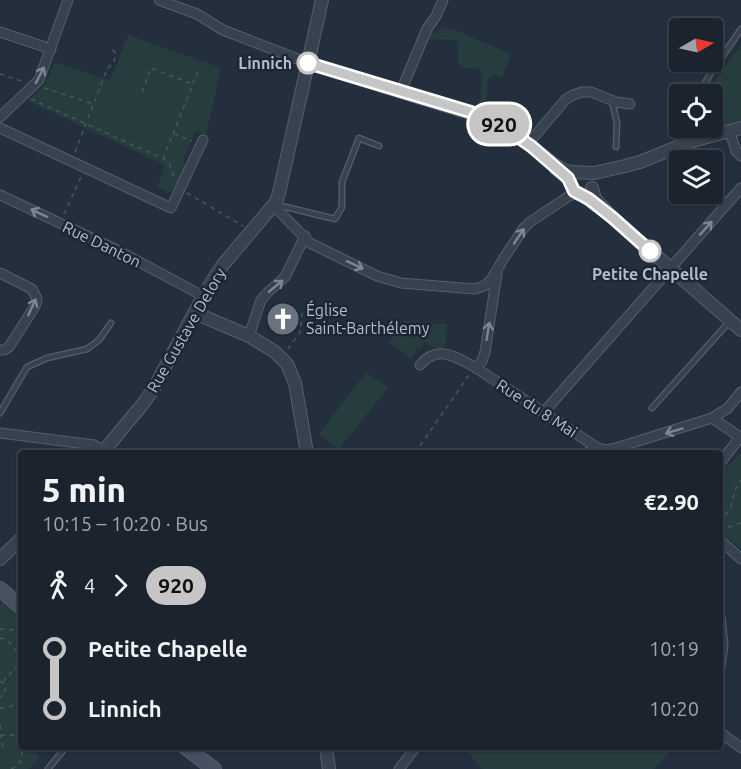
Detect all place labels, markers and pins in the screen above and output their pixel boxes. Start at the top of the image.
marker: Linnich [297,52,319,74]
place label: Linnich [238,54,292,72]
marker: Petite Chapelle [639,240,661,262]
place label: Petite Chapelle [592,265,708,283]
place label: Église Saint-Barthélemy [306,299,430,337]
church icon: Église Saint-Barthélemy [265,301,301,337]

